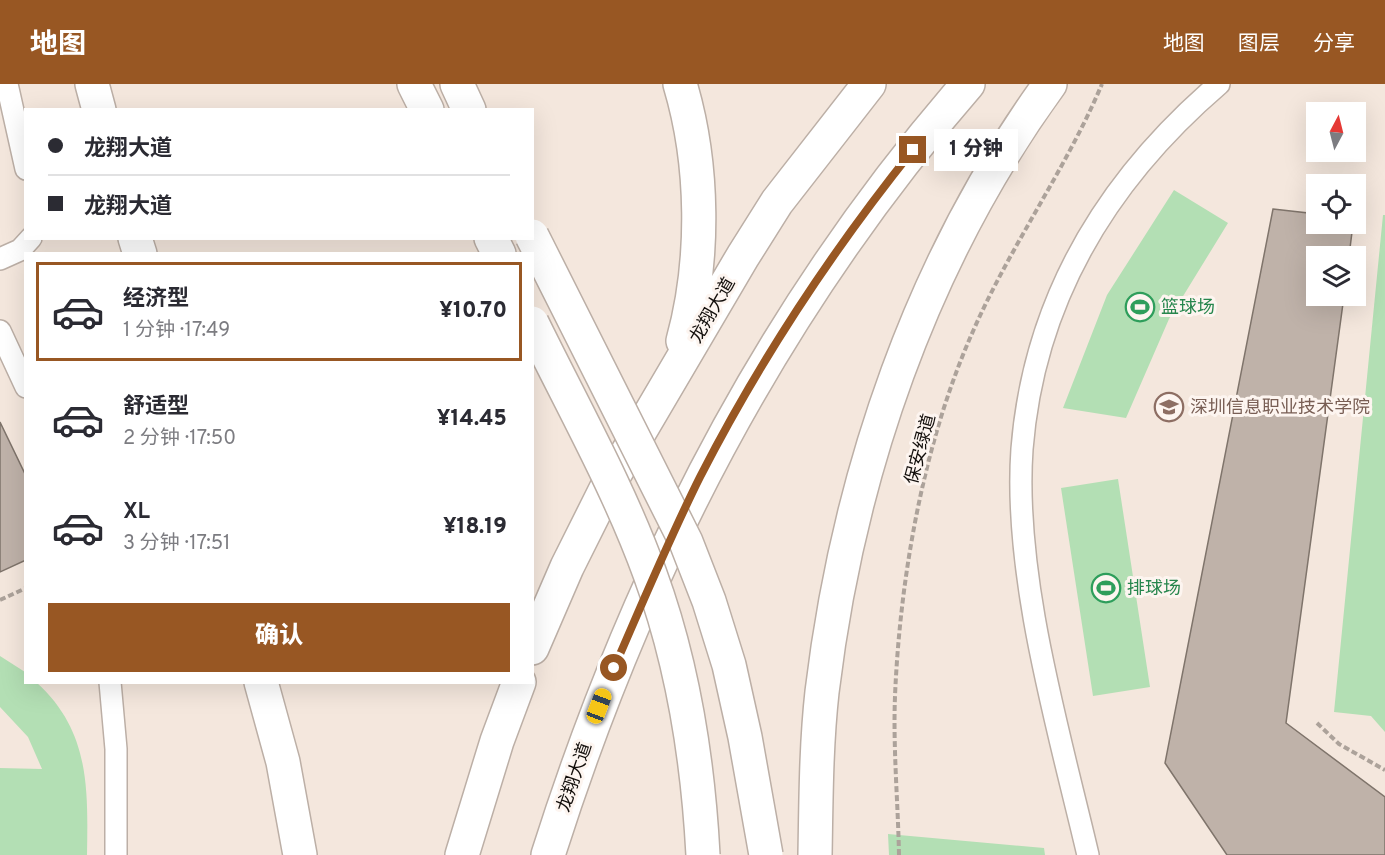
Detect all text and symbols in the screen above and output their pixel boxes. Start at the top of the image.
text: 地图 [30,28,86,64]
text: 地图 [1163,31,1205,58]
text: 图层 [1238,31,1280,58]
text: 分享 [1313,31,1355,58]
north arrow [1306,102,1366,162]
map controls [1306,102,1366,306]
callout: 1 分钟 [934,129,1018,171]
text: 龙翔大道 [84,136,172,163]
route end [899,136,926,163]
text: 1 分钟 [949,137,1003,163]
button: locate [1306,174,1366,234]
text: 龙翔大道 [84,194,172,221]
button: layers [1306,246,1366,306]
street label: 龙翔大道 [685,274,741,348]
icon: car [51,285,105,339]
text: 经济型 [123,286,189,313]
sports icon: 篮球场 [1124,291,1156,323]
place label: 篮球场 [1161,297,1215,320]
text: ¥10.70 [439,298,507,325]
text: 1 分钟 · 17:49 [123,318,230,344]
school or university icon: 深圳信息职业技术学院 [1153,391,1185,423]
icon: car [51,393,105,447]
text: 舒适型 [123,394,189,421]
place label: 深圳信息职业技术学院 [1190,397,1370,420]
text: ¥14.45 [437,406,507,433]
street label: 保安绿道 [901,412,942,487]
text: 2 分钟 · 17:50 [123,426,236,452]
text: XL [123,499,150,526]
icon: car [51,501,105,555]
text: ¥18.19 [443,514,507,541]
text: 3 分钟 · 17:51 [123,531,231,557]
sports icon: 排球场 [1090,572,1122,604]
place label: 排球场 [1127,578,1181,601]
button: 确认 [48,603,510,672]
route start [600,654,627,681]
car [584,686,614,726]
street label: 龙翔大道 [553,740,598,815]

